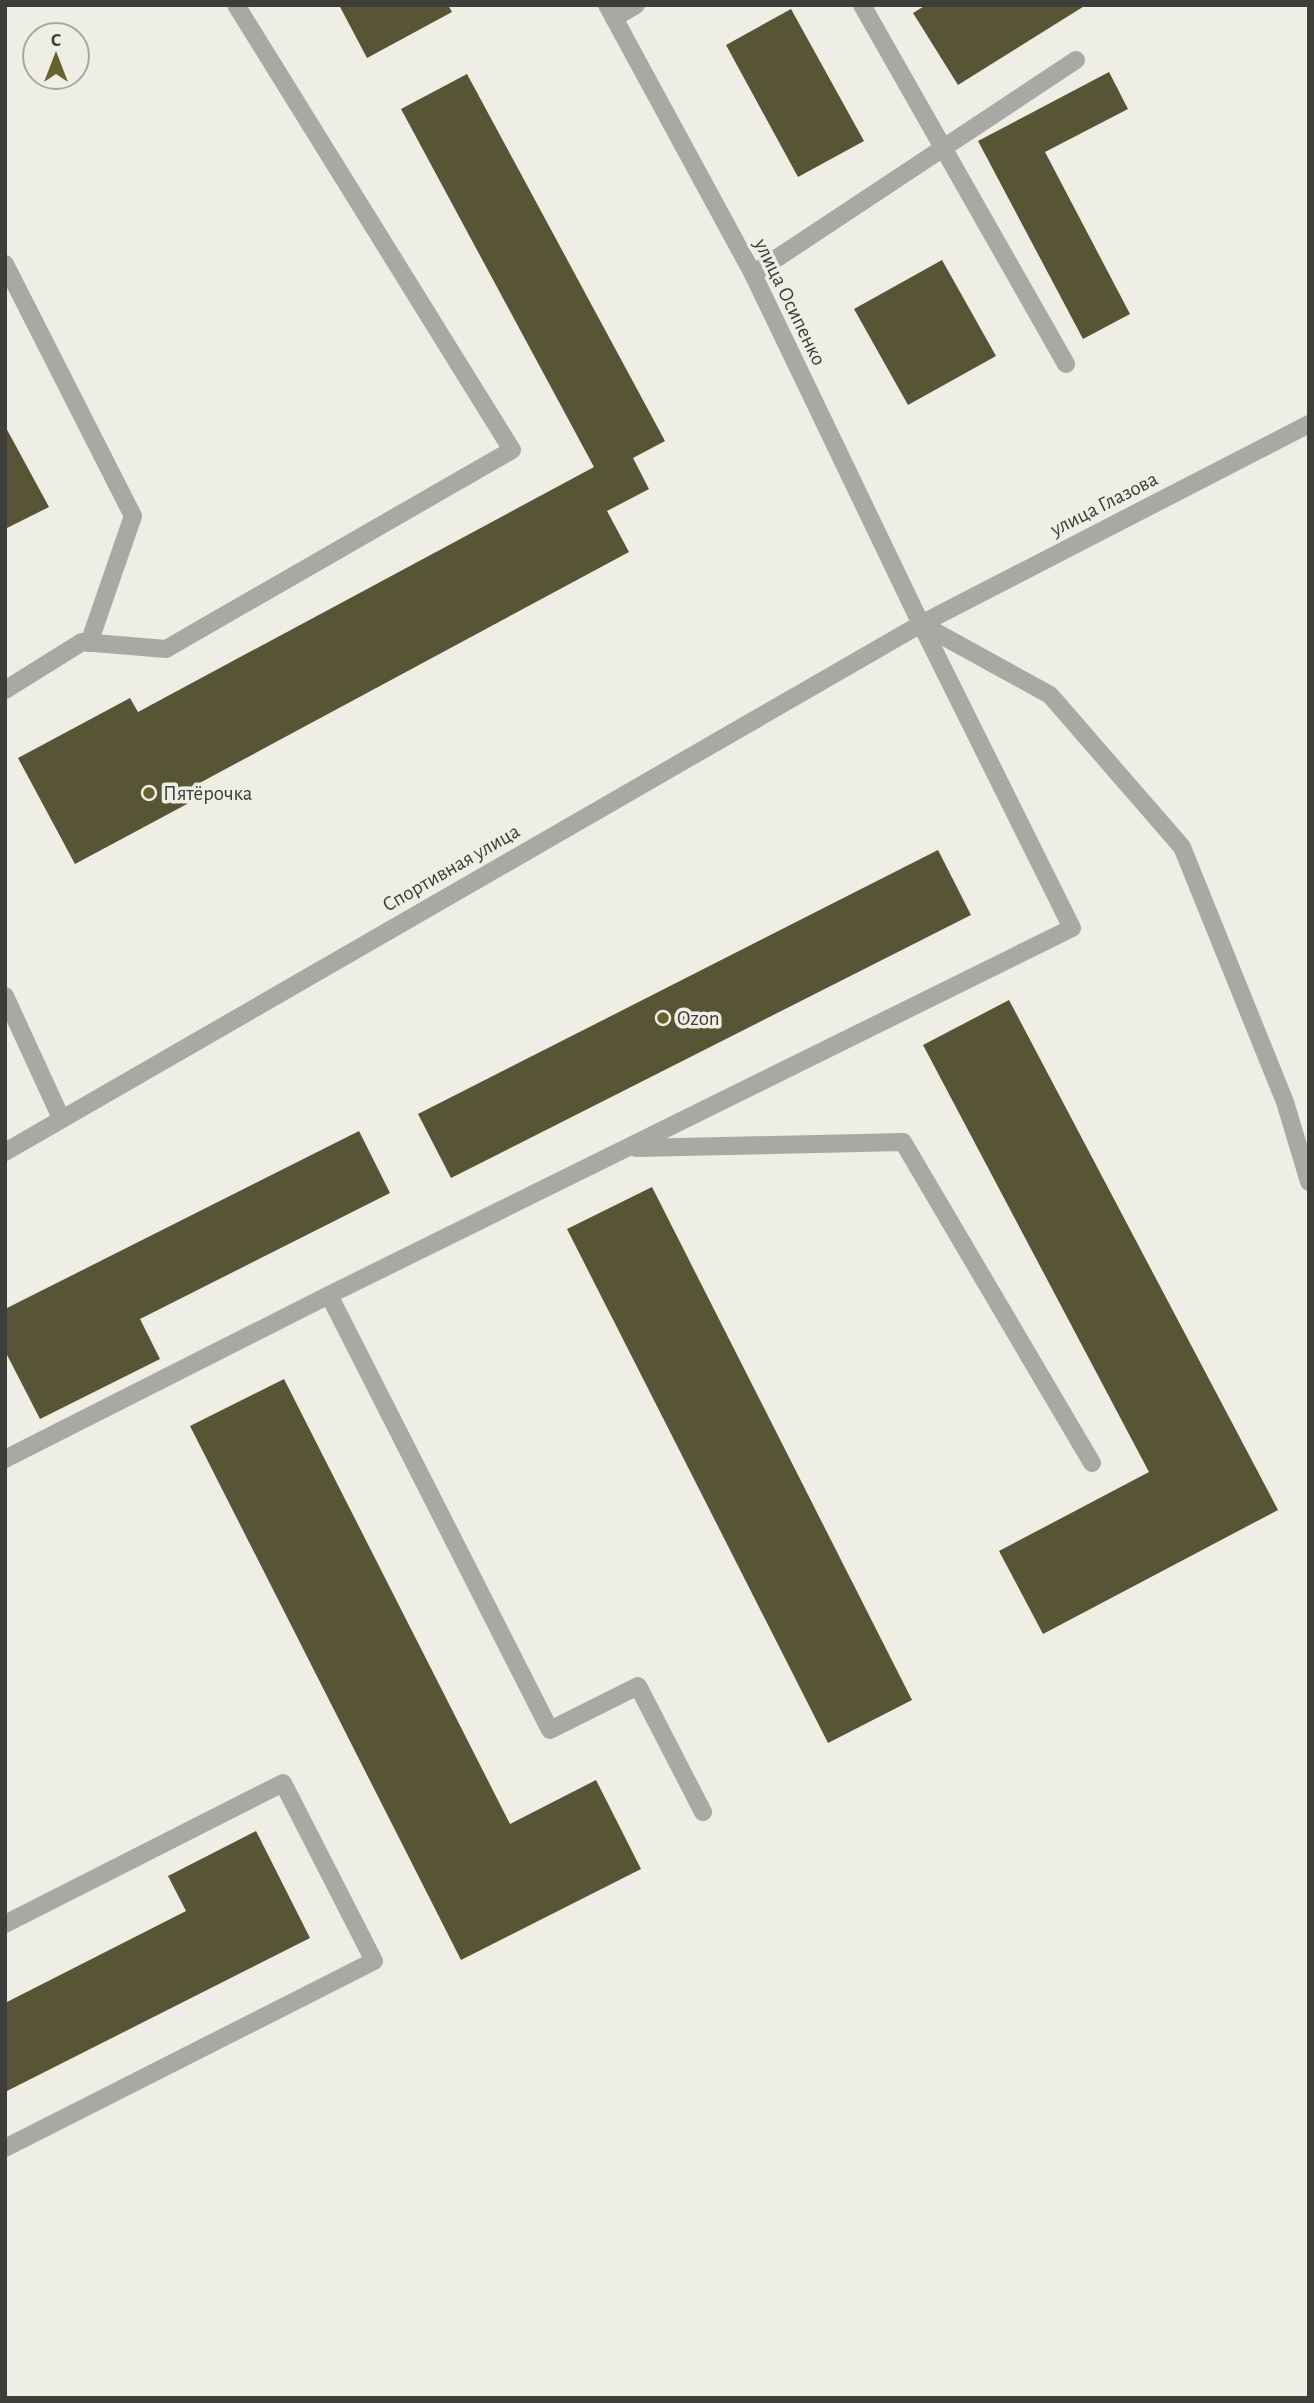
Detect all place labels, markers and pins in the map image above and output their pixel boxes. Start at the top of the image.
place label: Пятёрочка [163,783,253,804]
marker: Пятёрочка [141,785,157,801]
place label: Ozon [677,1008,720,1029]
marker: Ozon [655,1010,671,1026]

